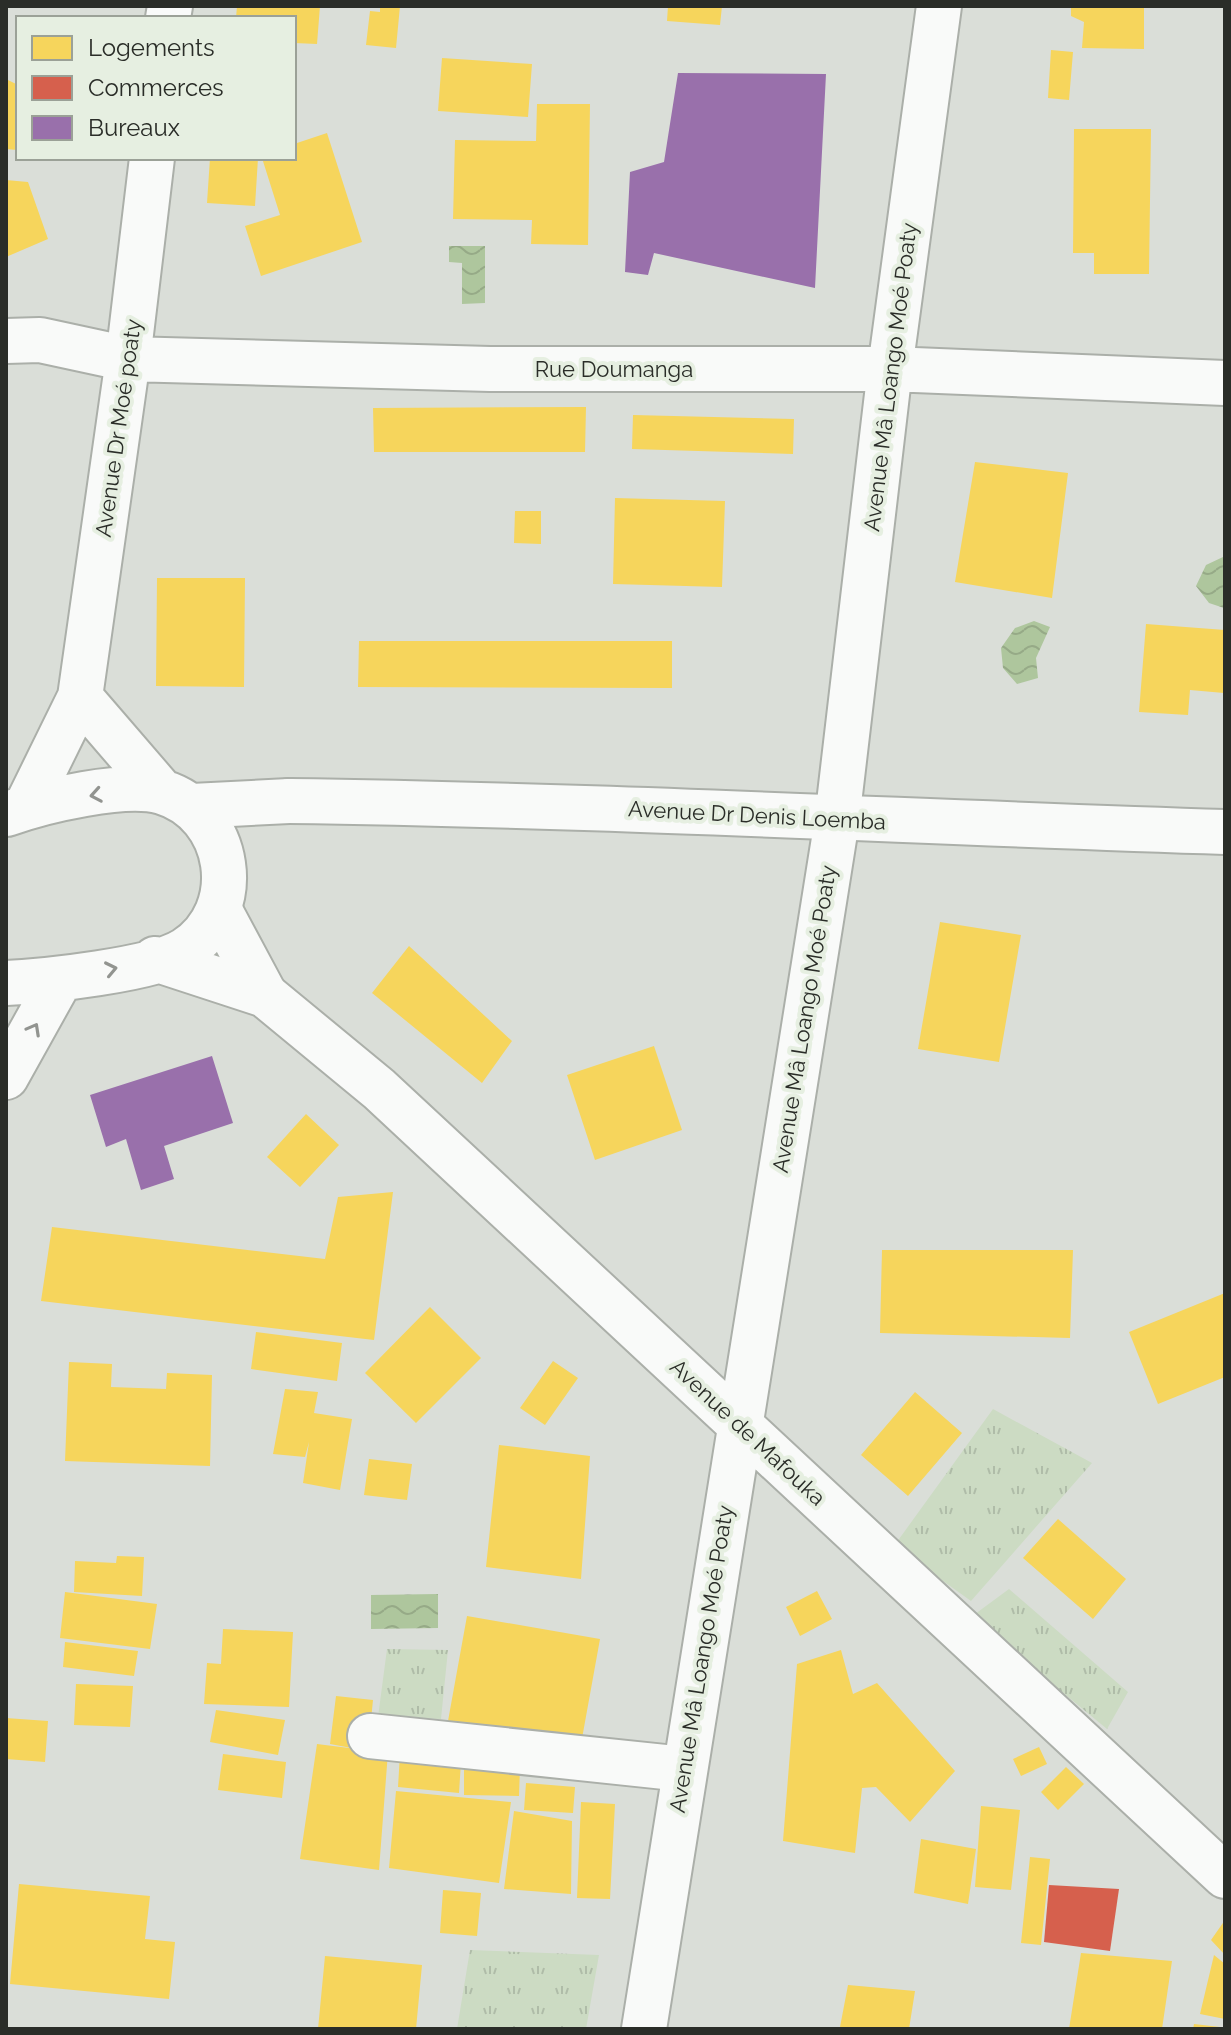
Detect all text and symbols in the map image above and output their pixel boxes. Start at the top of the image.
legend [16,16,296,160]
text: Logements [88,33,215,62]
text: Commerces [88,73,224,102]
text: Bureaux [88,113,180,142]
street label: Avenue Mâ Loango Moé Poaty [858,221,922,533]
street label: Avenue Dr Moé poaty [90,317,146,539]
street label: Rue Doumanga [535,356,693,382]
one-way arrow [90,785,103,802]
street label: Avenue Dr Denis Loemba [627,795,887,835]
street label: Avenue Mâ Loango Moé Poaty [767,863,841,1175]
one-way arrow [103,961,117,978]
one-way arrow [24,1023,40,1038]
street label: Avenue de Mafouka [665,1353,831,1511]
street label: Avenue Mâ Loango Moé Poaty [664,1503,738,1815]

